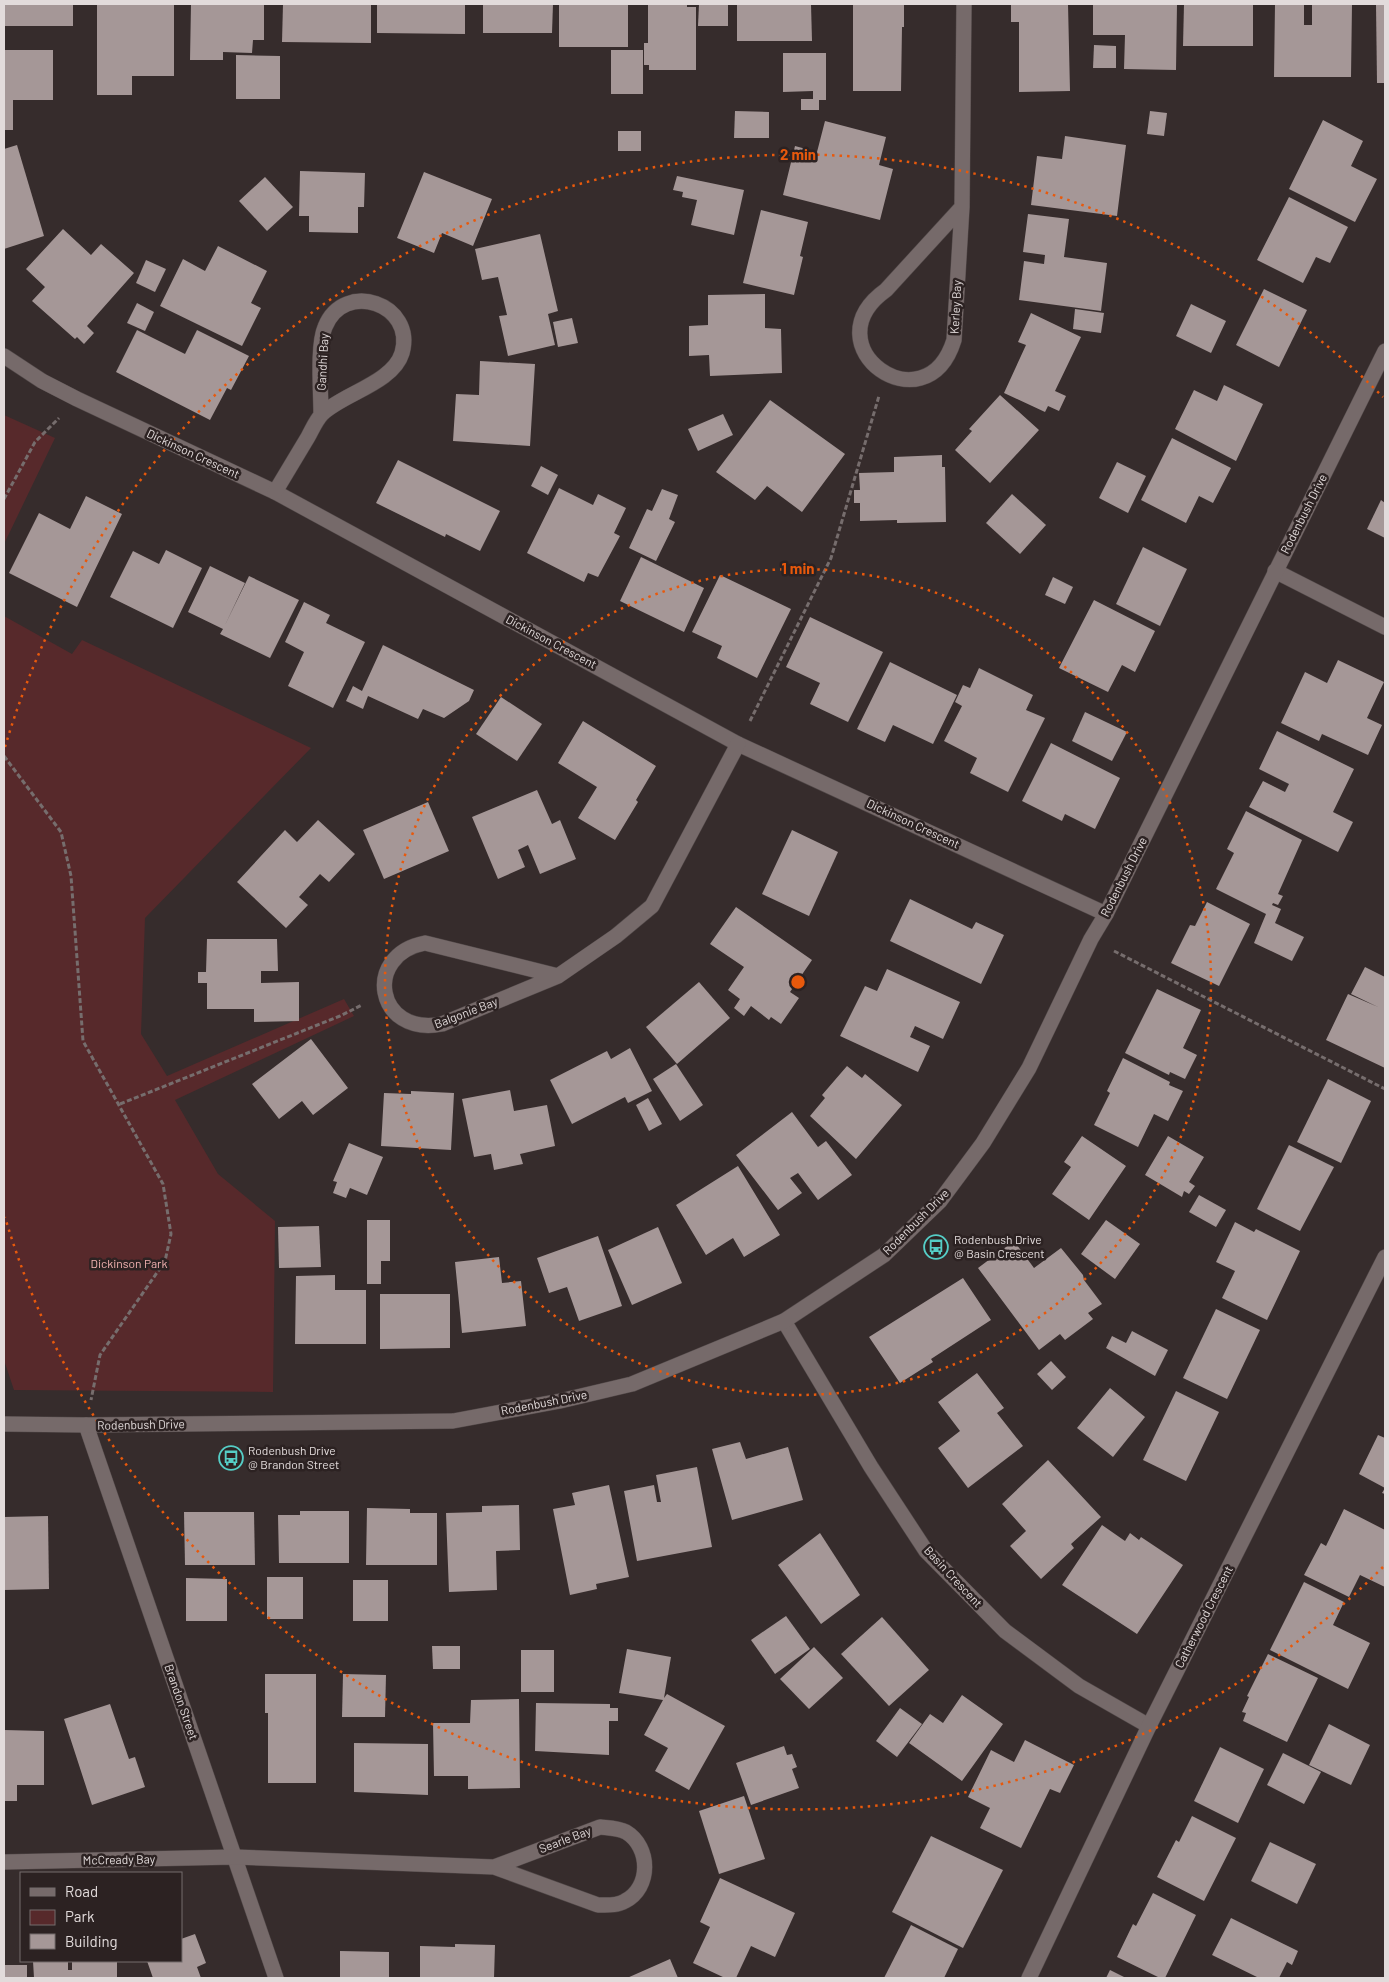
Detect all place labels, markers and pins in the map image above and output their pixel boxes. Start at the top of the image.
centre of rings [789,973,807,991]
place label: Rodenbush Drive @ Basin Crescent [954,1232,1045,1260]
bus stop icon: Rodenbush Drive @ Basin Crescent [923,1234,949,1260]
place label: Rodenbush Drive @ Brandon Street [248,1443,339,1471]
bus stop icon: Rodenbush Drive @ Brandon Street [218,1445,244,1471]

